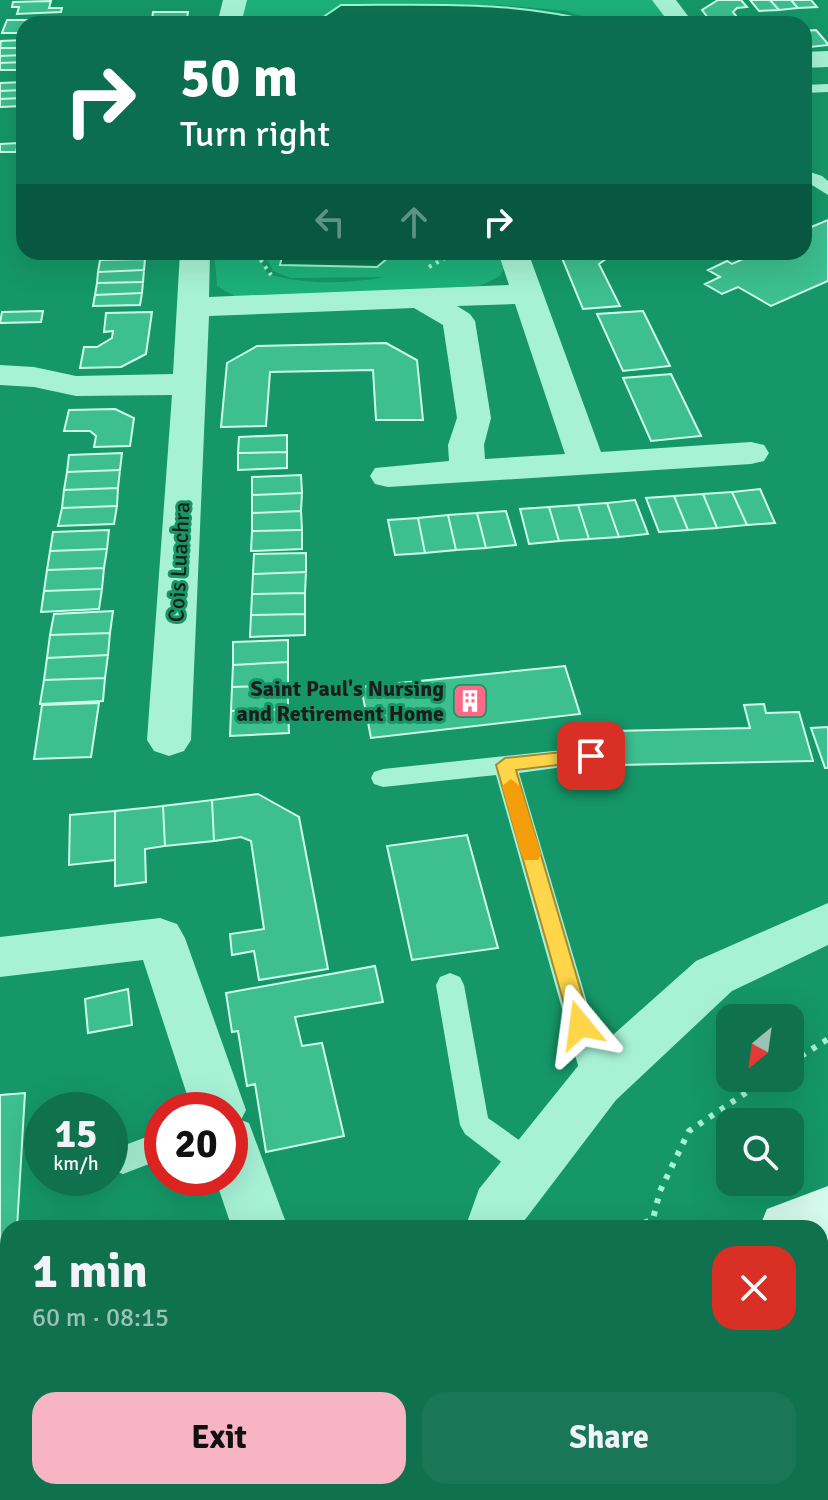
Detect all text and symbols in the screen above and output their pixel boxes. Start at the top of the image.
text: 50 m [180,43,298,112]
icon: right [48,48,152,152]
text: Turn right [180,112,330,157]
icon: left [308,200,352,244]
icon: ahead [392,200,436,244]
icon: right [476,200,520,244]
street label: Cois Luachra [162,501,196,623]
place label: Saint Paul's Nursing and Retirement Home [237,675,444,727]
building icon: Saint Paul's Nursing and Retirement Home [451,682,489,720]
pin [557,722,625,790]
icon: arrive [569,734,613,778]
position arrow [538,983,622,1067]
north arrow [716,1004,804,1092]
map controls [716,1004,804,1196]
speed limit sign: 20 [144,1092,248,1196]
button: search [716,1108,804,1196]
text: 15 [54,1109,98,1159]
text: km/h [53,1151,99,1176]
text: 1 min [32,1242,148,1301]
button: close [712,1246,796,1330]
text: 60 m · 08:15 [32,1302,169,1334]
button: Exit [32,1392,406,1484]
button: Share [422,1392,796,1484]

